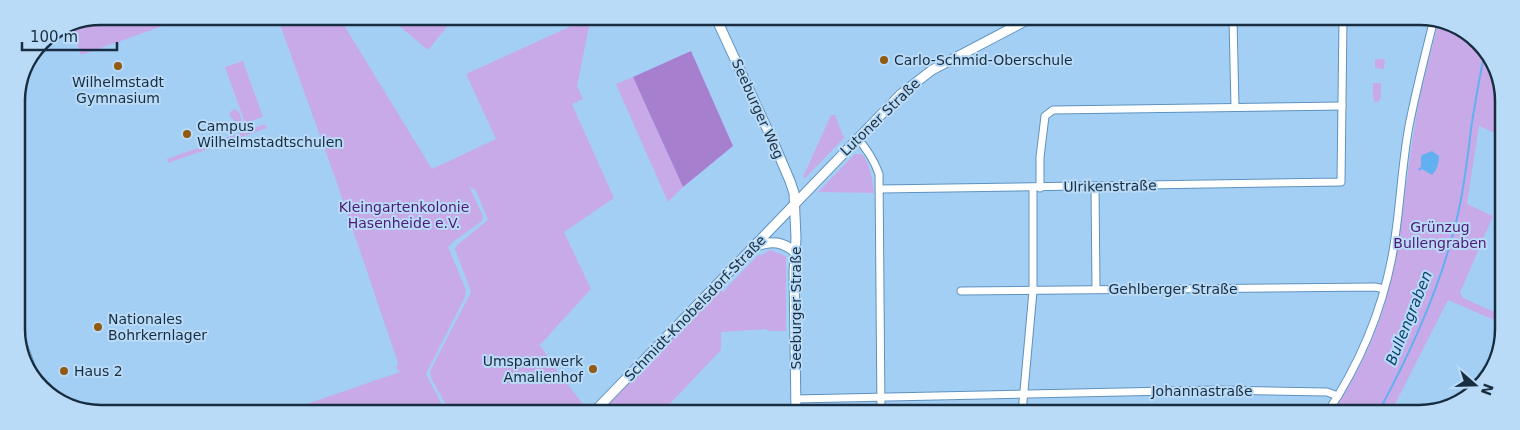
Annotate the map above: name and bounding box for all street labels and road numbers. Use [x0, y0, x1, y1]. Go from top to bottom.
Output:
street label: Seeburger Weg [729, 57, 787, 161]
street label: Lutoner Straße [837, 75, 923, 159]
street label: Ulrikenstraße [1063, 177, 1157, 195]
street label: Schmidt-Knobelsdorf-Straße [621, 232, 769, 384]
street label: Seeburger Straße [788, 246, 804, 370]
street label: Gehlberger Straße [1108, 281, 1238, 297]
street label: Johannastraße [1150, 383, 1253, 399]

